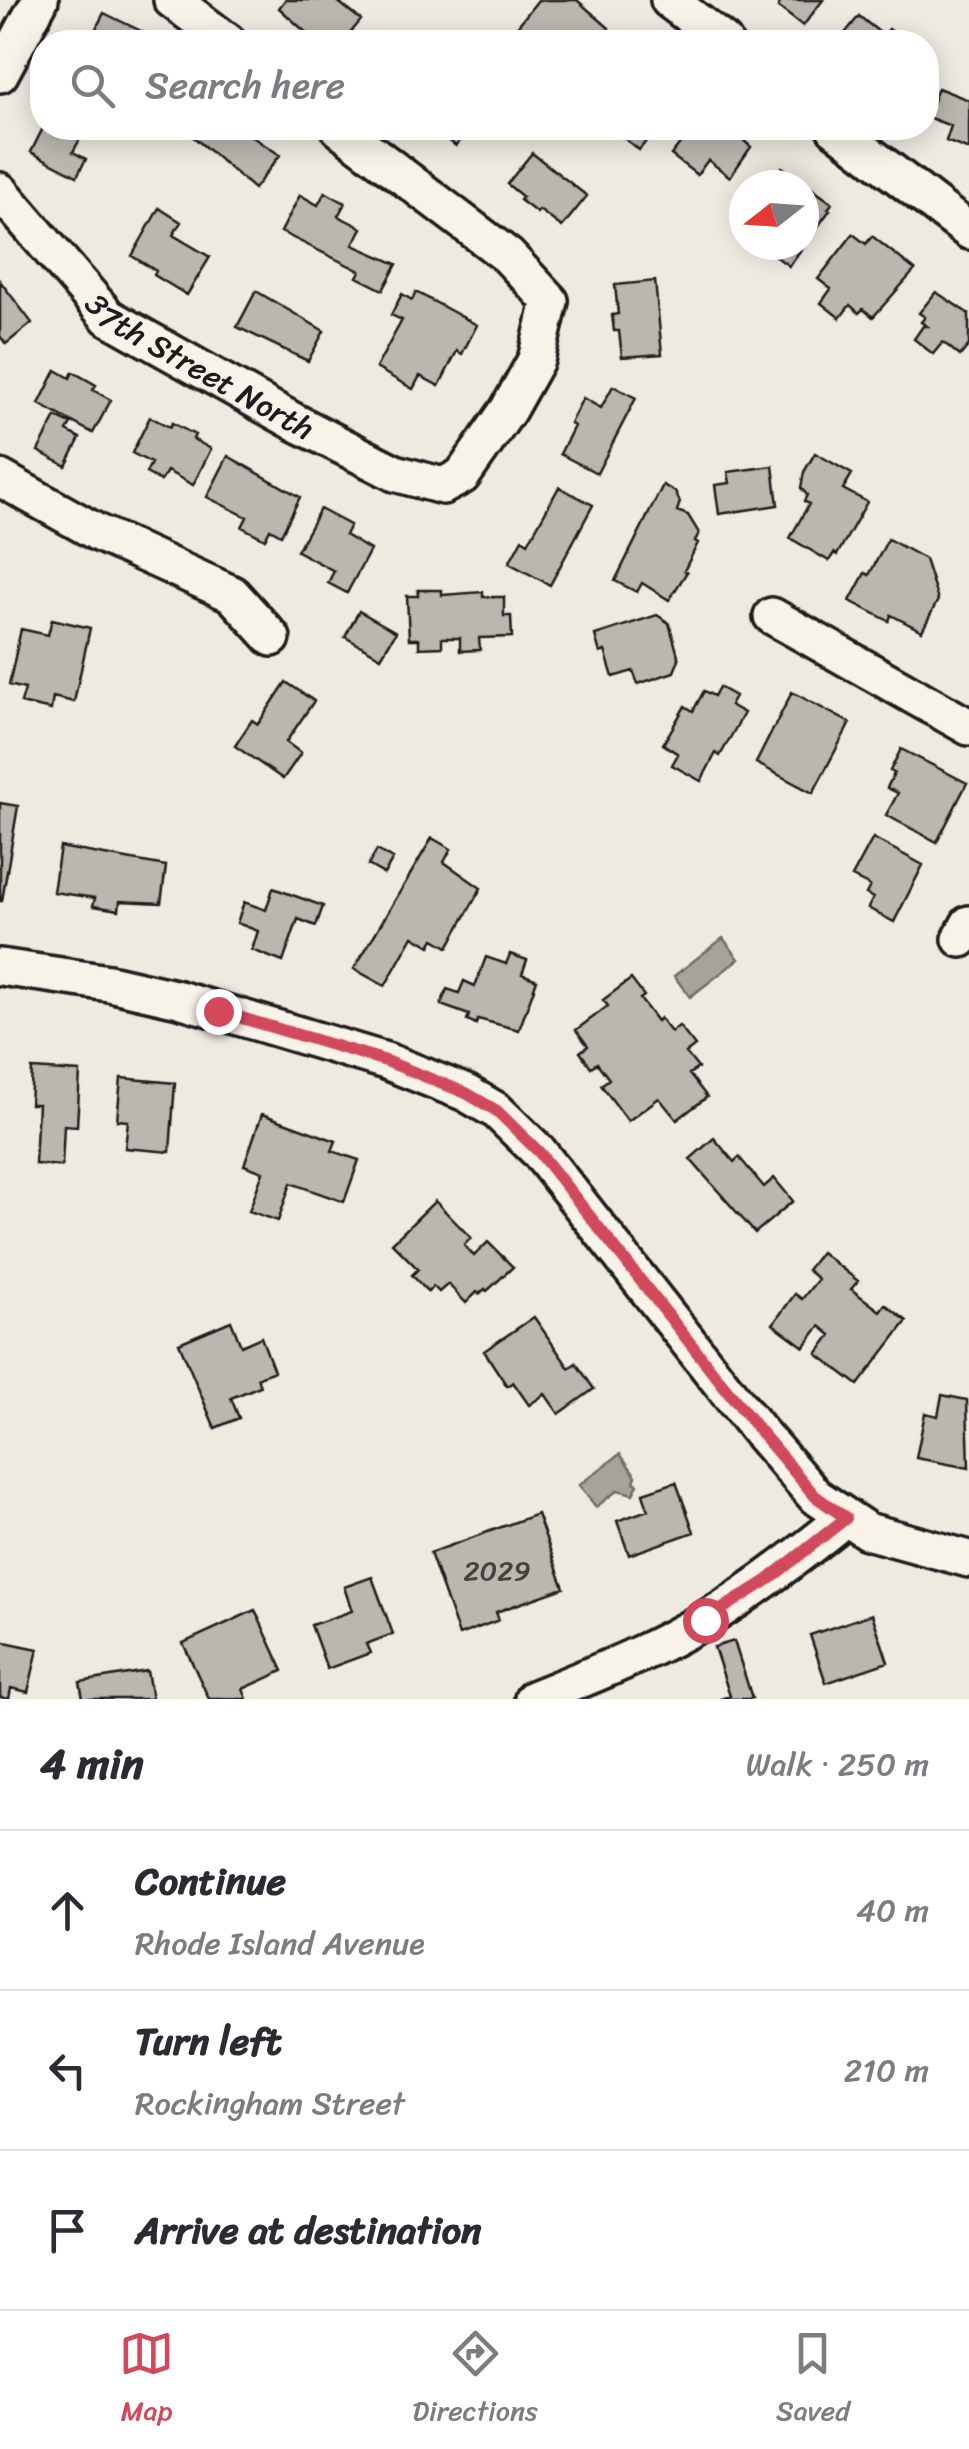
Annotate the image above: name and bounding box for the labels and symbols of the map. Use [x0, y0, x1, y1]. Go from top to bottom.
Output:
north arrow [729, 170, 819, 260]
street label: 37th Street North [70, 279, 325, 456]
route end [196, 989, 242, 1035]
house number: 2029 [463, 1546, 531, 1595]
route start [683, 1598, 729, 1644]

